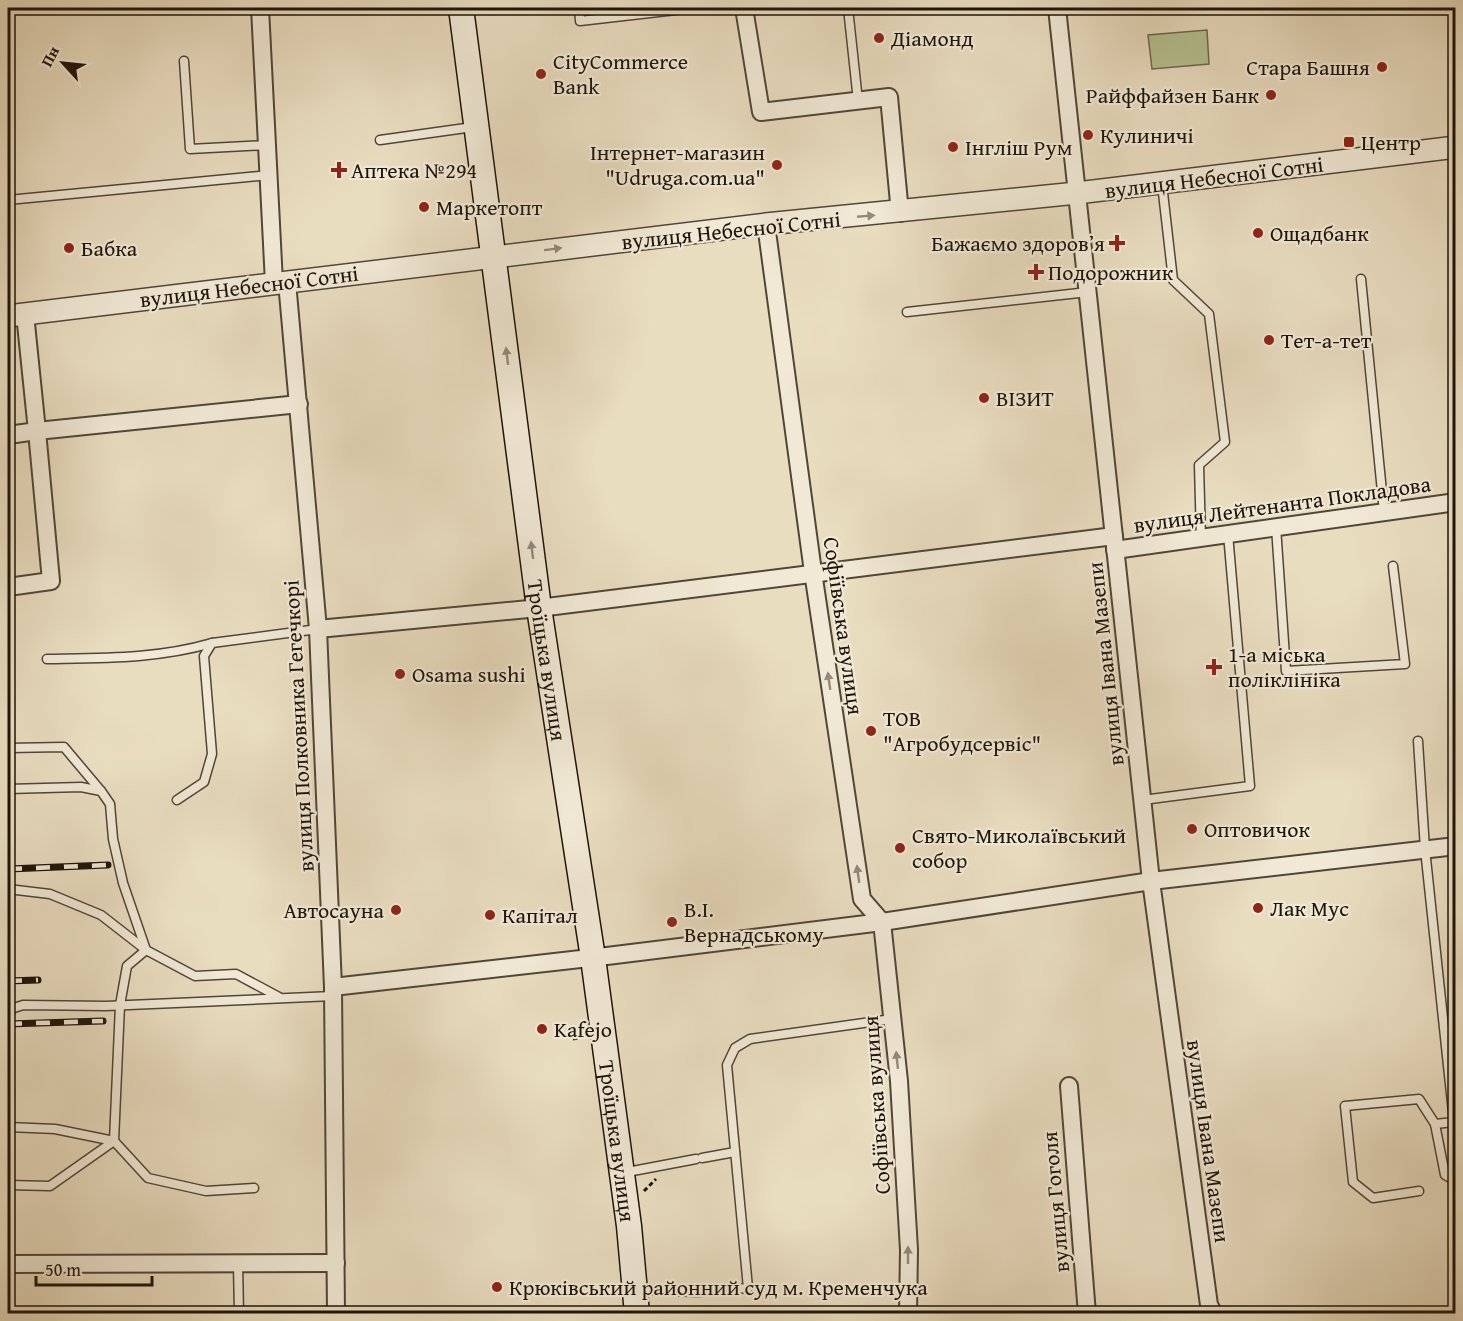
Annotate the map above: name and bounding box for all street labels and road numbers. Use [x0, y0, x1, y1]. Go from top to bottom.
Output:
street label: вулиця Небесної Сотні [1103, 148, 1325, 206]
street label: вулиця Небесної Сотні [620, 203, 842, 257]
street label: вулиця Небесної Сотні [138, 257, 360, 315]
street label: вулиця Лейтенанта Покладова [1131, 467, 1433, 541]
street label: Софіївська вулиця [816, 535, 872, 717]
street label: вулиця Івана Мазепи [1078, 560, 1132, 768]
street label: Троїцька вулиця [519, 578, 575, 743]
street label: вулиця Полковника Гегечкорі [274, 579, 322, 873]
street label: Софіївська вулиця [854, 1014, 898, 1196]
street label: вулиця Івана Мазепи [1179, 1037, 1239, 1245]
street label: Троїцька вулиця [591, 1058, 644, 1224]
street label: вулиця Гоголя [1033, 1130, 1077, 1274]

